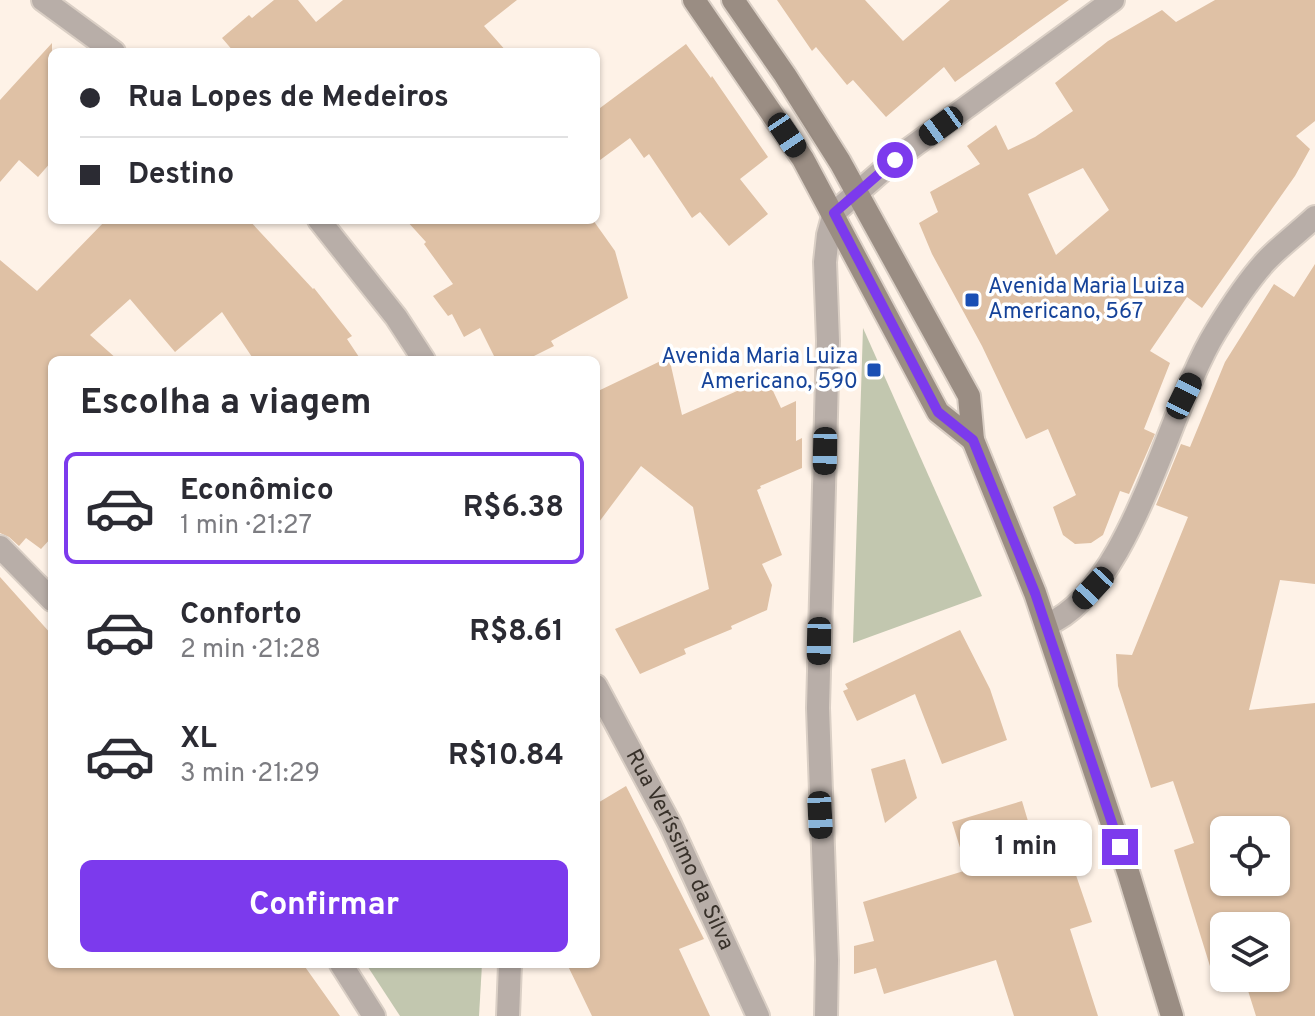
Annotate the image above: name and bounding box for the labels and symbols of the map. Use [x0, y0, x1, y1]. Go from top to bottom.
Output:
car [915, 102, 967, 150]
car [764, 108, 810, 162]
route start [877, 142, 913, 178]
place label: Avenida Maria Luiza Americano, 567 [988, 274, 1185, 326]
marker: Avenida Maria Luiza Americano, 567 [963, 291, 981, 309]
place label: Avenida Maria Luiza Americano, 590 [661, 344, 858, 396]
marker: Avenida Maria Luiza Americano, 590 [865, 361, 883, 379]
car [1163, 369, 1205, 423]
car [813, 427, 837, 475]
car [1068, 562, 1118, 614]
car [807, 617, 831, 665]
street label: Rua Veríssimo da Silva [619, 745, 740, 955]
car [807, 790, 833, 840]
callout: 1 min [960, 819, 1092, 875]
route end [1102, 829, 1138, 865]

